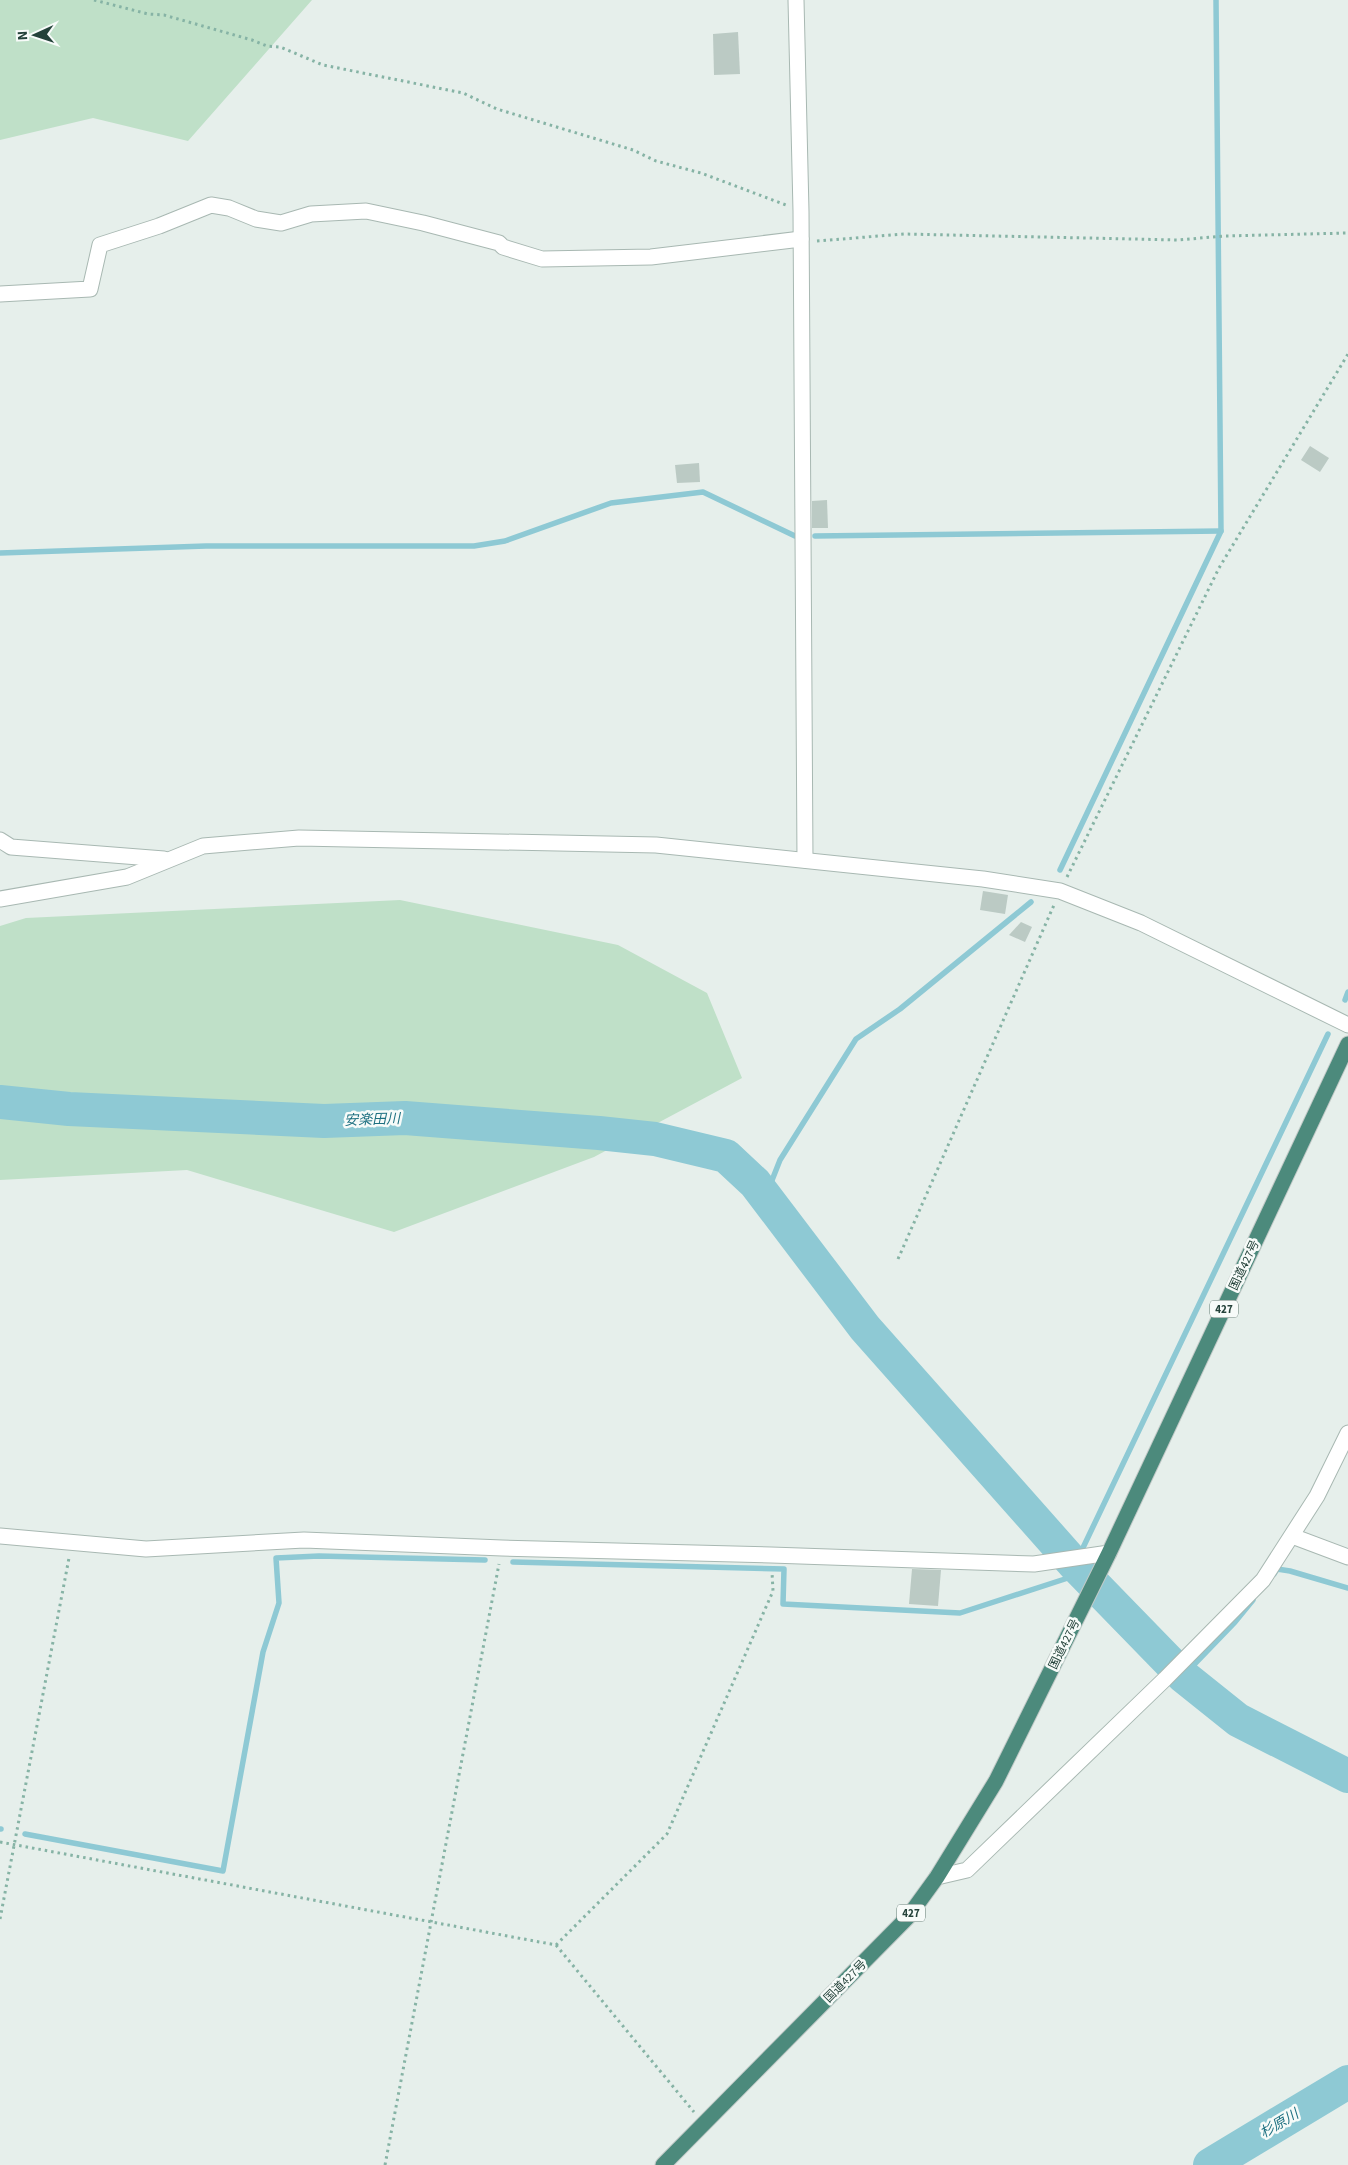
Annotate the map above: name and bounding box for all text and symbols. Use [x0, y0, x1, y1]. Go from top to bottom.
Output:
north arrow [10, 10, 60, 60]
text: N [13, 30, 33, 41]
water label: 安楽田川 [344, 1109, 402, 1131]
street label: 国道427号 [1225, 1237, 1264, 1293]
road number: 427 [1210, 1300, 1238, 1318]
street label: 国道427号 [1045, 1616, 1084, 1672]
road number: 427 [897, 1905, 925, 1922]
street label: 国道427号 [820, 1956, 870, 2006]
water label: 杉原川 [1256, 2103, 1304, 2143]

